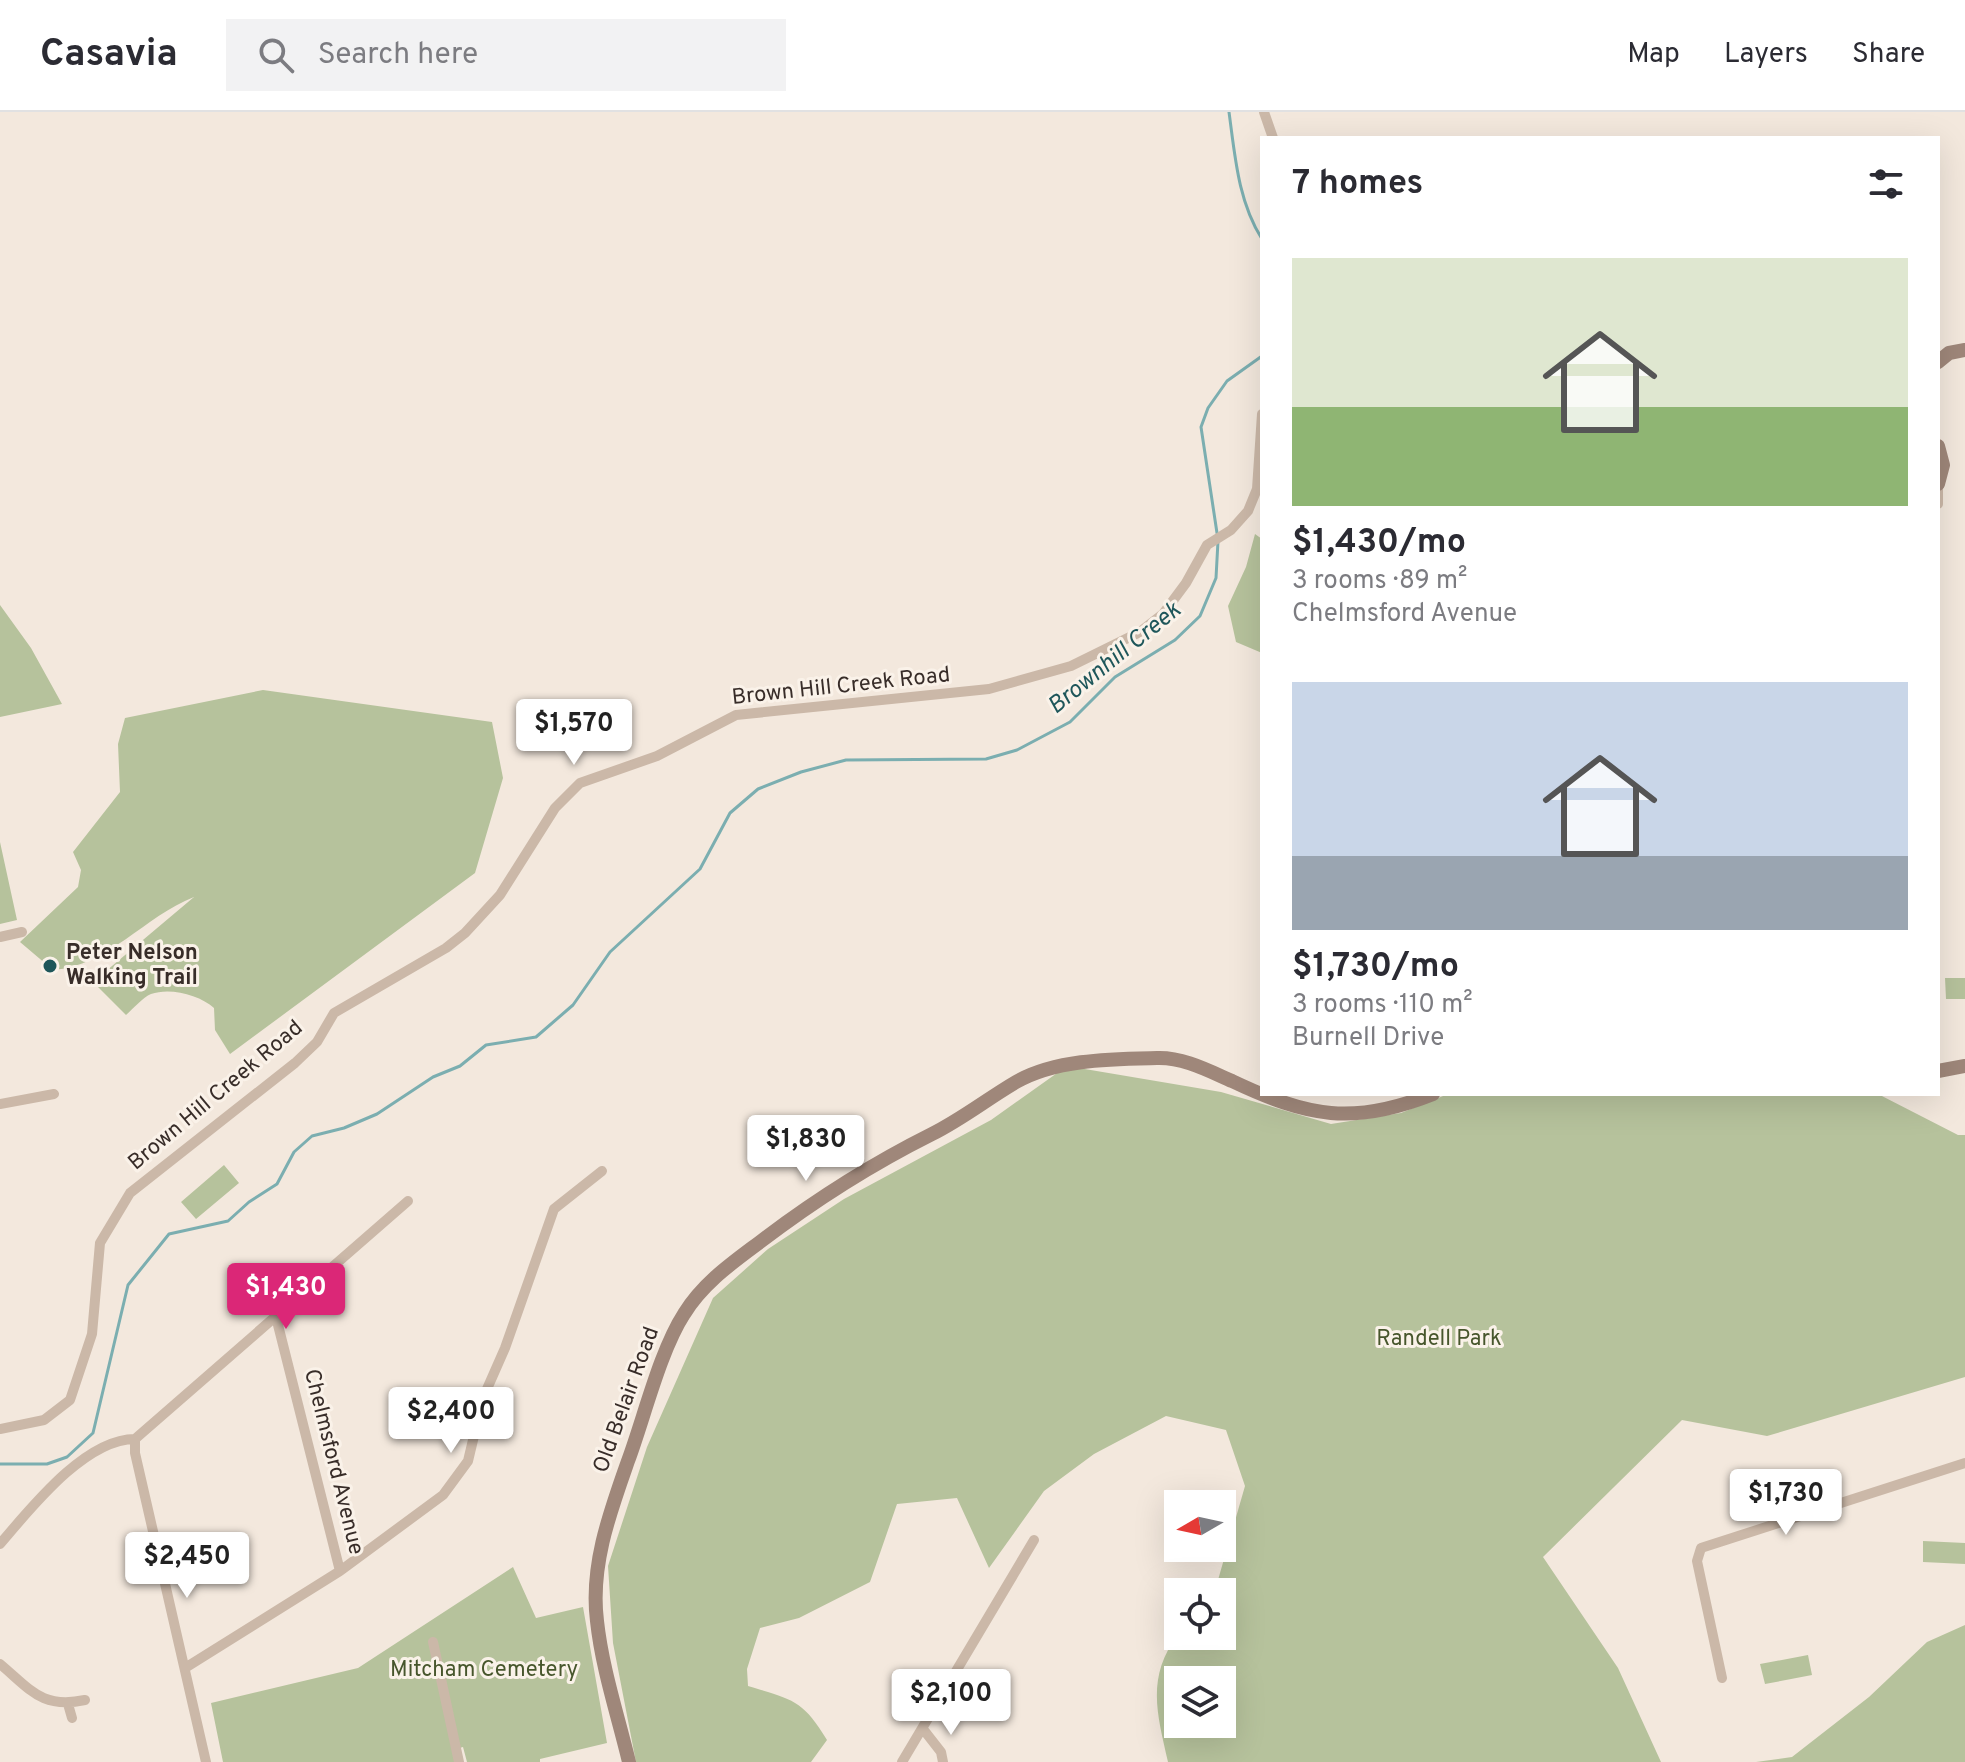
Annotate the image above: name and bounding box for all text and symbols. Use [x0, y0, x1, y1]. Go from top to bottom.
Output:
search box [226, 19, 786, 91]
text: Casavia [40, 31, 178, 80]
icon: search [254, 33, 298, 77]
text: Search here [318, 37, 478, 74]
text: Map [1627, 37, 1680, 73]
text: Layers [1724, 37, 1808, 73]
text: Share [1852, 37, 1925, 73]
icon: filters [1864, 162, 1908, 206]
text: 7 homes [1292, 163, 1423, 206]
icon: home [1528, 310, 1672, 454]
text: $1,430/mo [1292, 522, 1466, 565]
text: 3 rooms · 89 m² [1292, 565, 1467, 598]
water label: Brownhill Creek [1042, 596, 1188, 722]
text: Chelmsford Avenue [1292, 598, 1517, 631]
street label: Brown Hill Creek Road [730, 662, 952, 712]
pin: $1,570 [509, 699, 639, 767]
text: $1,570 [534, 708, 614, 741]
icon: home [1528, 734, 1672, 878]
place label: Peter Nelson Walking Trail [66, 940, 198, 992]
text: $1,730/mo [1292, 946, 1459, 989]
marker: Peter Nelson Walking Trail [41, 957, 59, 975]
text: 3 rooms · 110 m² [1292, 989, 1473, 1022]
street label: Brown Hill Creek Road [123, 1015, 309, 1177]
text: Burnell Drive [1292, 1022, 1444, 1055]
pin: $1,830 [741, 1115, 871, 1183]
text: $1,830 [765, 1124, 847, 1157]
pin: $1,430 [221, 1263, 351, 1331]
text: $1,430 [245, 1272, 327, 1305]
street label: Old Belair Road [588, 1323, 666, 1477]
park label: Randell Park [1376, 1326, 1502, 1353]
street label: Chelmsford Avenue [297, 1366, 369, 1558]
pin: $2,400 [386, 1387, 516, 1455]
text: $2,400 [406, 1396, 496, 1429]
pin: $1,730 [1721, 1469, 1851, 1537]
text: $1,730 [1748, 1478, 1824, 1511]
north arrow [1164, 1490, 1236, 1562]
map controls [1164, 1490, 1236, 1738]
pin: $2,450 [122, 1532, 252, 1600]
text: $2,450 [143, 1541, 231, 1574]
button: locate [1164, 1578, 1236, 1650]
park label: Mitcham Cemetery [390, 1657, 578, 1684]
button: layers [1164, 1666, 1236, 1738]
pin: $2,100 [886, 1669, 1016, 1737]
text: $2,100 [910, 1678, 992, 1711]

